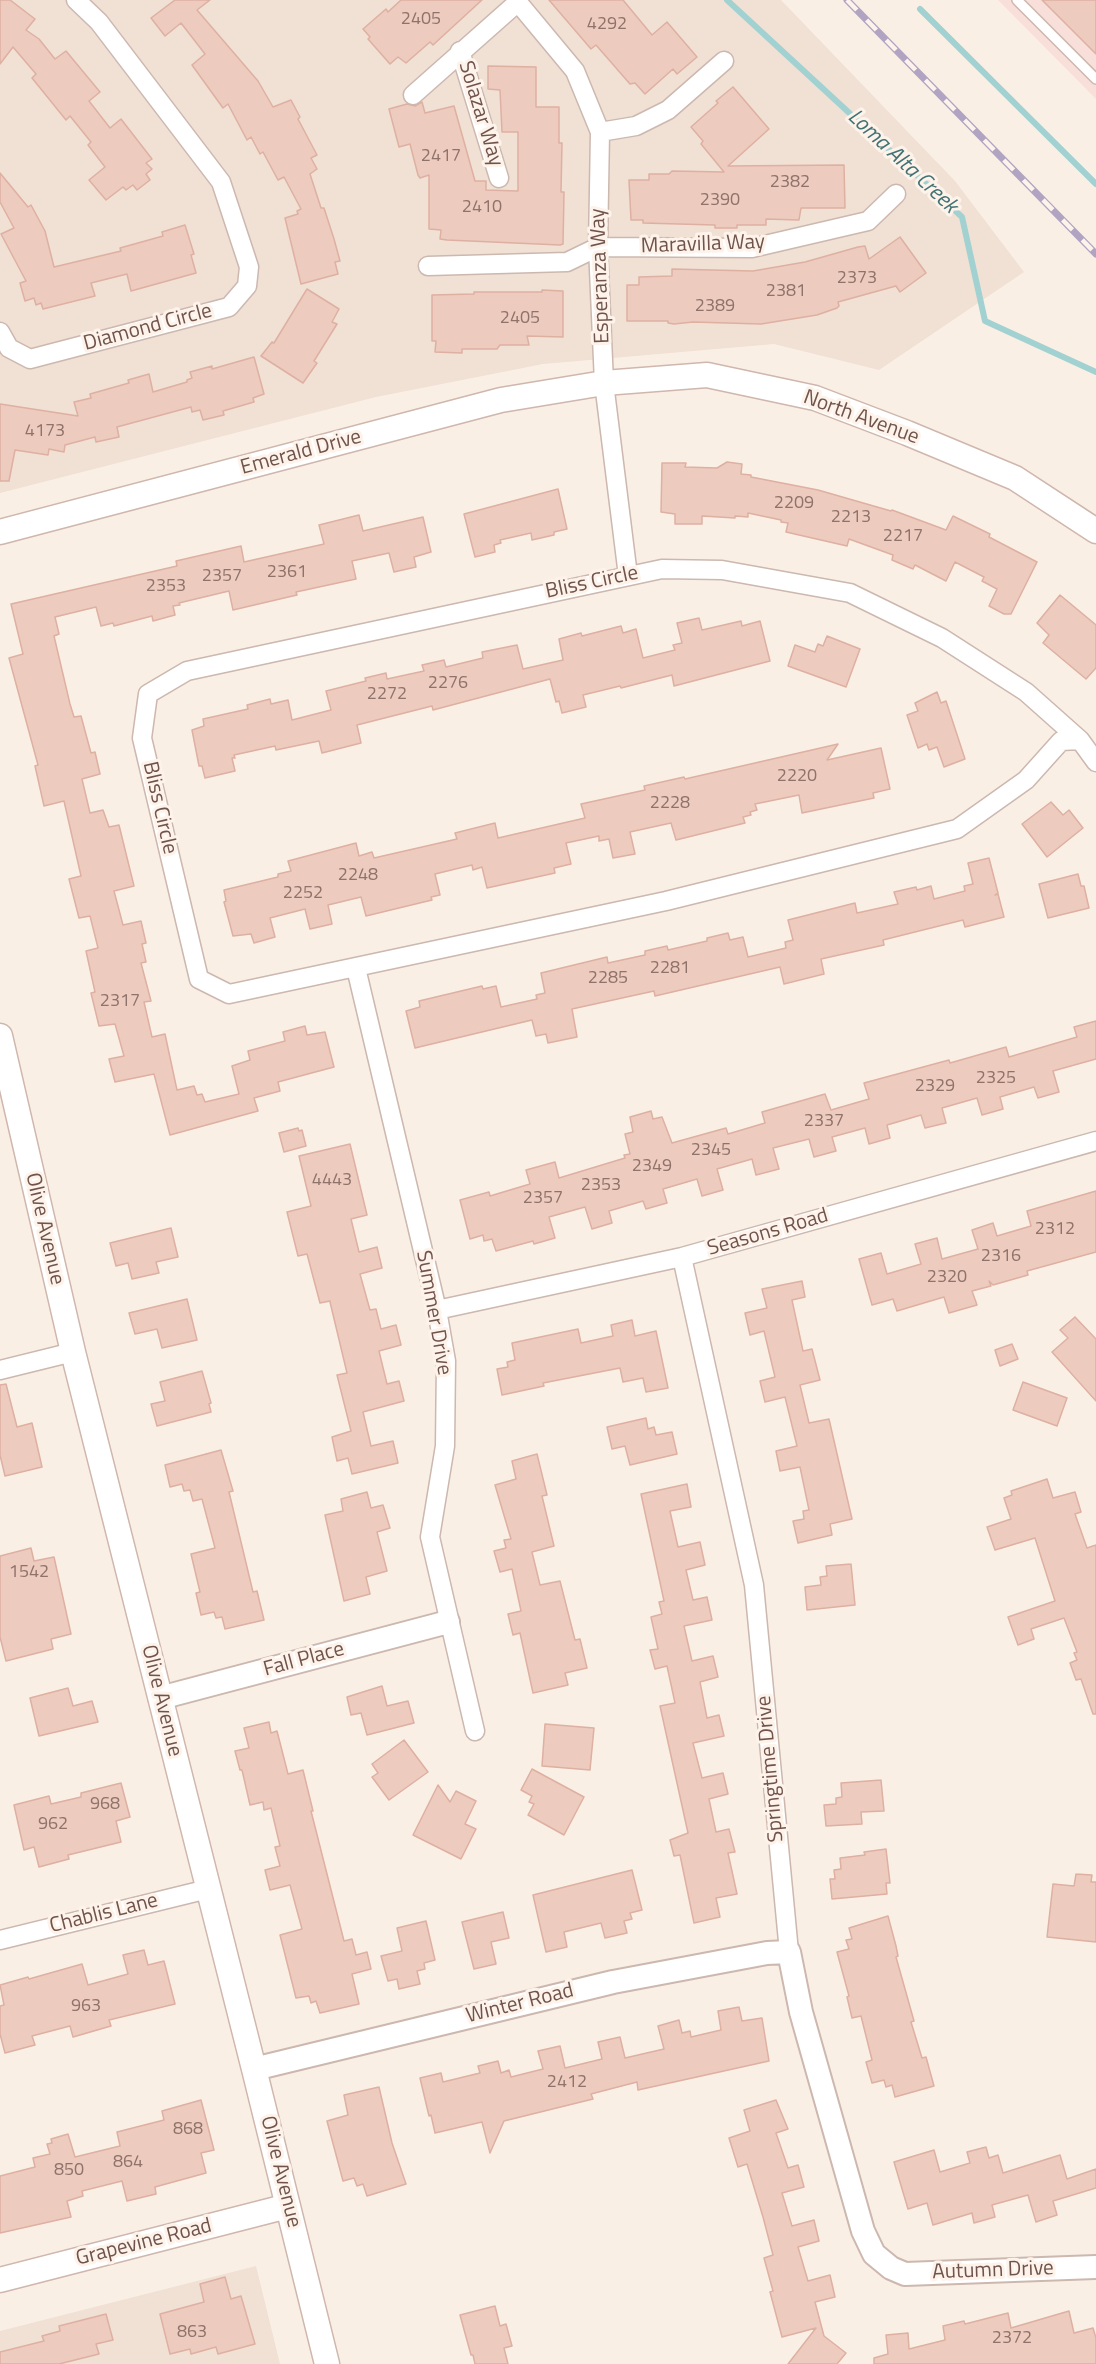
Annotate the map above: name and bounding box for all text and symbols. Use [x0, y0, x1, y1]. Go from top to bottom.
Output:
house number: 2405 [401, 9, 441, 31]
house number: 4292 [587, 14, 627, 36]
street label: Solazar Way [452, 58, 508, 170]
water label: Loma Alta Creek [842, 104, 962, 220]
house number: 2417 [421, 146, 461, 168]
house number: 2382 [770, 172, 810, 194]
house number: 2390 [700, 190, 740, 212]
house number: 2410 [462, 197, 502, 219]
street label: Esperanza Way [586, 208, 616, 344]
street label: Maravilla Way [640, 230, 766, 260]
house number: 2373 [837, 268, 877, 290]
house number: 2381 [766, 281, 806, 303]
house number: 2389 [695, 296, 735, 318]
street label: Diamond Circle [81, 299, 215, 357]
house number: 2405 [500, 308, 540, 330]
street label: North Avenue [800, 385, 922, 451]
house number: 4173 [25, 421, 65, 443]
street label: Emerald Drive [238, 425, 364, 481]
house number: 2209 [774, 493, 814, 515]
house number: 2213 [831, 507, 871, 529]
house number: 2217 [883, 526, 923, 548]
street label: Bliss Circle [543, 561, 641, 605]
house number: 2361 [267, 562, 307, 584]
house number: 2357 [202, 566, 242, 588]
house number: 2353 [146, 576, 186, 598]
house number: 2276 [428, 673, 468, 695]
house number: 2272 [367, 684, 407, 706]
street label: Bliss Circle [136, 759, 182, 857]
house number: 2220 [777, 766, 817, 788]
house number: 2228 [650, 793, 690, 815]
house number: 2248 [338, 865, 378, 887]
house number: 2252 [283, 883, 323, 905]
house number: 2281 [650, 958, 690, 980]
house number: 2285 [588, 968, 628, 990]
house number: 2317 [100, 991, 140, 1013]
house number: 2325 [976, 1068, 1016, 1090]
house number: 2329 [915, 1076, 955, 1098]
house number: 2337 [804, 1111, 844, 1133]
house number: 2345 [691, 1140, 731, 1162]
house number: 2349 [632, 1156, 672, 1178]
house number: 4443 [312, 1170, 352, 1192]
street label: Olive Avenue [19, 1171, 69, 1287]
house number: 2353 [581, 1175, 621, 1197]
house number: 2357 [523, 1188, 563, 1210]
street label: Seasons Road [705, 1204, 831, 1262]
house number: 2312 [1035, 1219, 1075, 1241]
house number: 2316 [981, 1246, 1021, 1268]
street label: Summer Drive [410, 1249, 456, 1377]
house number: 2320 [927, 1267, 967, 1289]
house number: 1542 [9, 1562, 49, 1584]
street label: Fall Place [261, 1637, 347, 1683]
street label: Olive Avenue [135, 1643, 187, 1759]
street label: Springtime Drive [752, 1695, 790, 1843]
house number: 968 [90, 1794, 120, 1816]
house number: 962 [38, 1814, 68, 1836]
street label: Chablis Lane [47, 1888, 161, 1940]
street label: Winter Road [464, 1978, 576, 2030]
house number: 963 [71, 1996, 101, 2018]
house number: 2412 [547, 2072, 587, 2094]
street label: Olive Avenue [254, 2114, 306, 2230]
house number: 868 [173, 2119, 203, 2141]
house number: 864 [113, 2152, 143, 2174]
house number: 850 [54, 2160, 84, 2182]
street label: Grapevine Road [74, 2214, 214, 2272]
street label: Autumn Drive [932, 2256, 1054, 2286]
house number: 863 [177, 2322, 207, 2344]
house number: 2372 [992, 2328, 1032, 2350]

